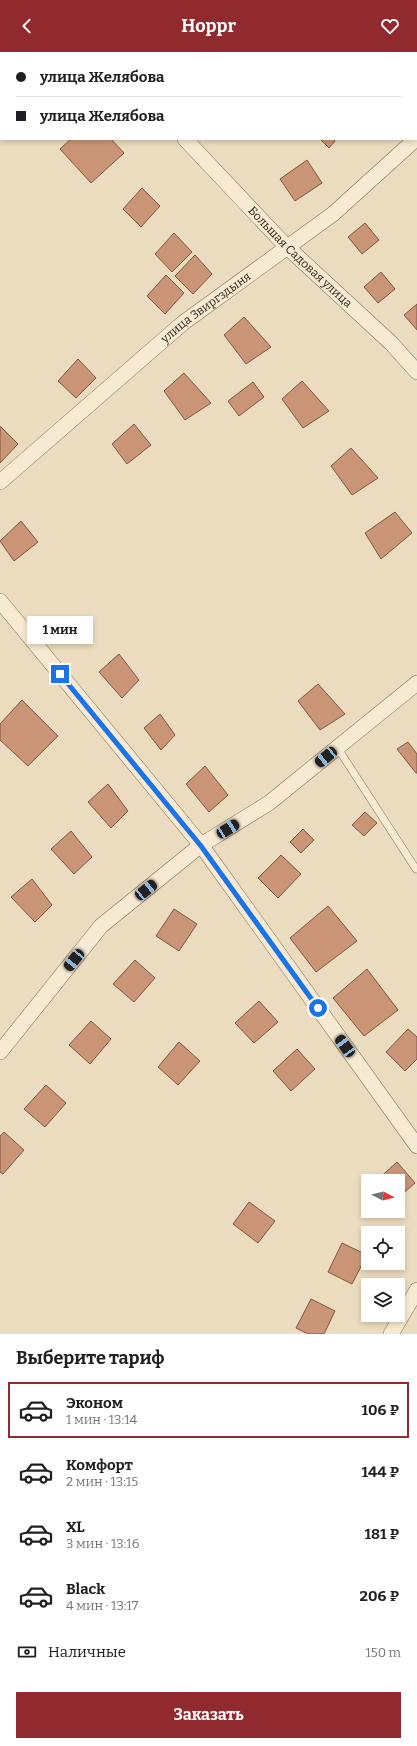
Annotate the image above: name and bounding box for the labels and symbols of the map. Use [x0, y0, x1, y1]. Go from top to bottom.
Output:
street label: Большая Садовая улица [245, 204, 355, 311]
street label: улица Звиргздыня [157, 269, 254, 347]
callout: 1 мин [27, 616, 93, 644]
route end [51, 665, 69, 683]
car [313, 745, 339, 769]
car [215, 818, 241, 840]
car [133, 878, 159, 902]
car [62, 947, 86, 973]
route start [309, 999, 327, 1017]
car [333, 1033, 357, 1059]
north arrow [361, 1174, 405, 1218]

